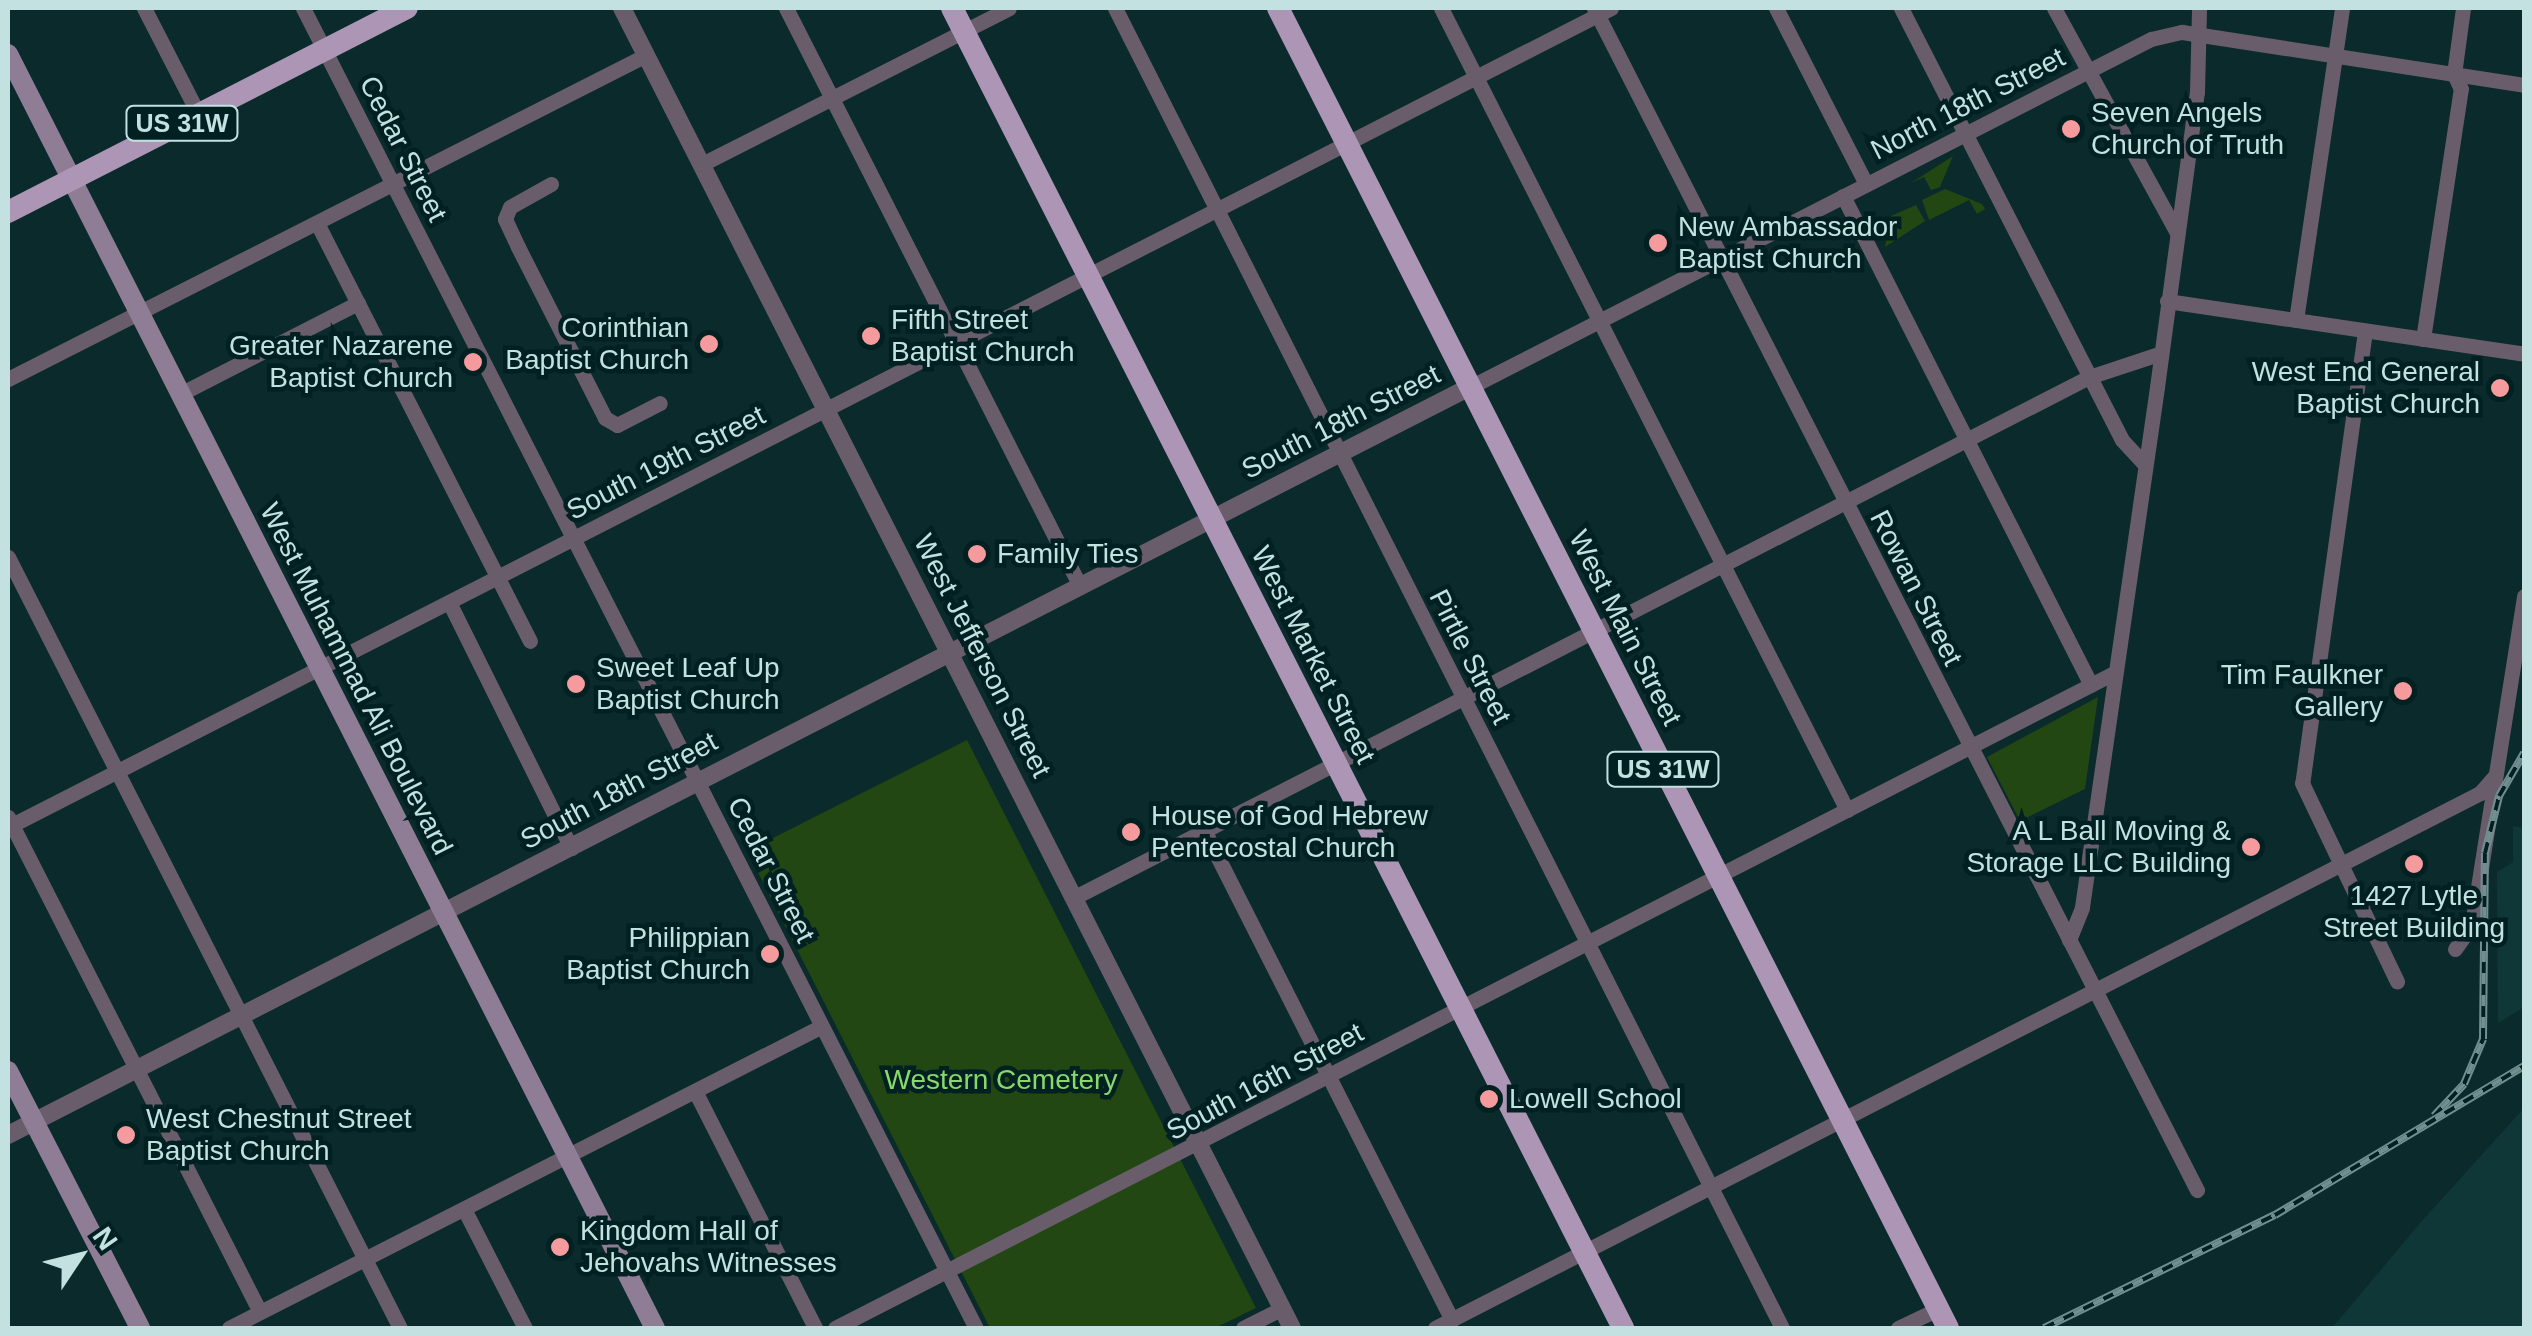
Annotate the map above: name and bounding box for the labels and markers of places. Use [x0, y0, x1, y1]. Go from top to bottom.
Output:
place label: Seven Angels Church of Truth [2091, 96, 2284, 162]
marker: Seven Angels Church of Truth [2060, 118, 2082, 140]
place label: New Ambassador Baptist Church [1678, 210, 1899, 276]
marker: New Ambassador Baptist Church [1647, 232, 1669, 254]
place label: Fifth Street Baptist Church [891, 303, 1075, 369]
place label: Corinthian Baptist Church [505, 311, 689, 377]
marker: Fifth Street Baptist Church [860, 325, 882, 347]
place label: Greater Nazarene Baptist Church [229, 329, 453, 395]
marker: Corinthian Baptist Church [698, 333, 720, 355]
marker: Greater Nazarene Baptist Church [462, 351, 484, 373]
place label: West End General Baptist Church [2252, 355, 2480, 421]
marker: West End General Baptist Church [2489, 377, 2511, 399]
place label: Family Ties [997, 537, 1139, 571]
marker: Family Ties [966, 543, 988, 565]
place label: Sweet Leaf Up Baptist Church [596, 651, 780, 717]
place label: Tim Faulkner Gallery [2221, 658, 2383, 724]
marker: Sweet Leaf Up Baptist Church [565, 673, 587, 695]
marker: Tim Faulkner Gallery [2392, 680, 2414, 702]
place label: House of God Hebrew Pentecostal Church [1151, 799, 1428, 865]
place label: A L Ball Moving & Storage LLC Building [1966, 814, 2231, 880]
marker: House of God Hebrew Pentecostal Church [1120, 821, 1142, 843]
marker: A L Ball Moving & Storage LLC Building [2240, 836, 2262, 858]
marker: 1427 Lytle Street Building [2403, 853, 2425, 875]
place label: 1427 Lytle Street Building [2323, 879, 2505, 945]
place label: Philippian Baptist Church [566, 921, 750, 987]
marker: Philippian Baptist Church [759, 943, 781, 965]
place label: Lowell School [1509, 1082, 1682, 1116]
marker: Lowell School [1478, 1088, 1500, 1110]
place label: West Chestnut Street Baptist Church [146, 1102, 412, 1168]
marker: West Chestnut Street Baptist Church [115, 1124, 137, 1146]
place label: Kingdom Hall of Jehovahs Witnesses [580, 1214, 837, 1280]
marker: Kingdom Hall of Jehovahs Witnesses [549, 1236, 571, 1258]

